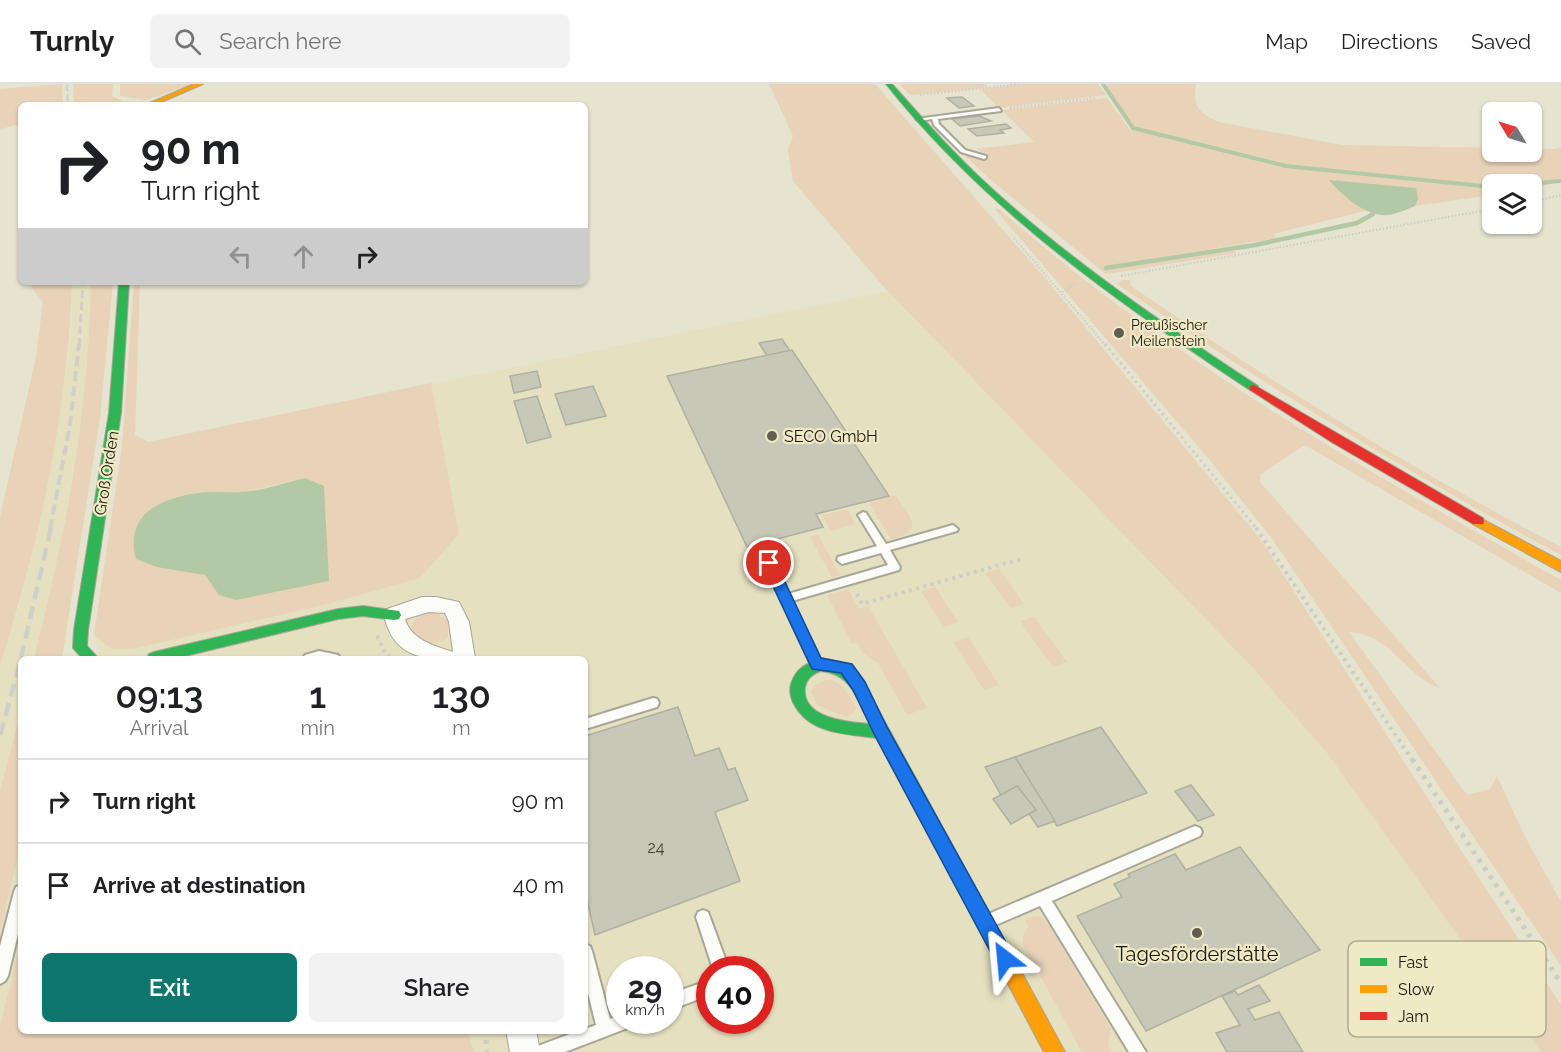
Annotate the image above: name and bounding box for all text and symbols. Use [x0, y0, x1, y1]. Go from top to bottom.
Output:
search box [150, 14, 570, 68]
text: Turnly [30, 25, 114, 58]
icon: search [171, 25, 204, 58]
text: Search here [219, 28, 341, 54]
text: Map [1265, 29, 1308, 54]
text: Directions [1341, 29, 1438, 54]
text: Saved [1471, 29, 1531, 54]
north arrow [1482, 102, 1542, 162]
map controls [1482, 102, 1542, 234]
text: 90 m [141, 125, 241, 174]
icon: right [42, 126, 120, 204]
button: layers [1482, 174, 1542, 234]
text: Turn right [141, 175, 260, 206]
icon: left [224, 240, 257, 273]
icon: ahead [287, 240, 320, 273]
icon: right [350, 240, 383, 273]
place label: Preußischer Meilenstein [1131, 317, 1208, 349]
marker: Preußischer Meilenstein [1112, 326, 1126, 340]
place label: SECO GmbH [784, 427, 878, 446]
street label: Groß Orden [90, 429, 123, 517]
marker: SECO GmbH [765, 429, 779, 443]
pin [743, 537, 794, 588]
icon: arrive [752, 546, 785, 579]
text: 09:13 [115, 674, 203, 716]
text: 1 [309, 674, 326, 716]
text: 130 [432, 674, 491, 716]
text: Arrival [130, 716, 189, 740]
text: min [300, 716, 335, 740]
text: m [452, 716, 471, 740]
icon: right [42, 785, 75, 818]
text: Turn right [93, 788, 196, 814]
text: 90 m [512, 788, 564, 814]
house number: 24 [647, 838, 665, 857]
icon: arrive [42, 869, 75, 902]
text: Arrive at destination [93, 872, 306, 898]
text: 40 m [513, 872, 564, 898]
marker: Tagesförderstätte [1190, 926, 1204, 940]
position arrow [973, 927, 1037, 991]
legend [1348, 941, 1546, 1037]
place label: Tagesförderstätte [1115, 942, 1279, 966]
button: Exit [42, 953, 297, 1022]
button: Share [309, 953, 564, 1022]
text: Fast [1398, 953, 1429, 972]
speed limit sign: 40 [696, 956, 774, 1034]
text: 29 [628, 970, 662, 1005]
text: Slow [1398, 980, 1434, 999]
text: km/h [625, 1001, 665, 1019]
text: Jam [1398, 1007, 1429, 1026]

